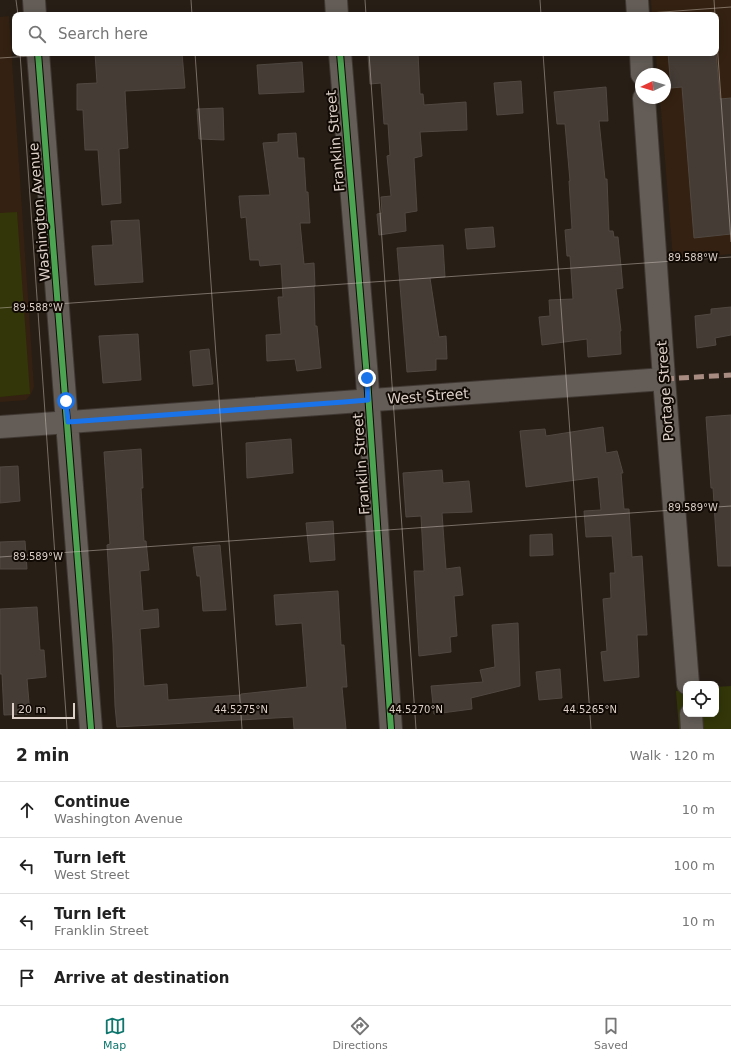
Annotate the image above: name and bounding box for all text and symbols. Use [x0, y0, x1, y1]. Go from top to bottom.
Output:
search box [12, 12, 719, 56]
icon: search [26, 23, 48, 45]
text: Search here [58, 25, 148, 43]
north arrow [635, 68, 671, 104]
street label: Franklin Street [323, 89, 347, 193]
street label: Washington Avenue [25, 142, 53, 282]
text: 89.588°W [668, 252, 718, 263]
text: 89.588°W [13, 302, 63, 313]
street label: Portage Street [653, 340, 676, 442]
route end [358, 369, 376, 387]
street label: West Street [387, 385, 470, 407]
route start [57, 392, 75, 410]
street label: Franklin Street [349, 412, 373, 515]
text: 89.589°W [668, 502, 718, 513]
text: 89.589°W [13, 551, 63, 562]
map controls [683, 681, 719, 717]
button: locate [683, 681, 719, 717]
scale bar [12, 701, 75, 720]
text: 20 m [18, 703, 46, 716]
text: 44.5275°N [214, 704, 268, 715]
text: 44.5270°N [389, 704, 443, 715]
text: 44.5265°N [563, 704, 617, 715]
text: 2 min [16, 745, 69, 765]
text: Walk · 120 m [630, 748, 715, 763]
text: Continue [54, 793, 130, 811]
icon: ahead [16, 799, 38, 821]
text: 10 m [682, 802, 715, 817]
text: Washington Avenue [54, 811, 183, 826]
text: Turn left [54, 849, 126, 867]
icon: left [16, 855, 38, 877]
text: 100 m [673, 858, 715, 873]
text: West Street [54, 867, 130, 882]
text: Turn left [54, 905, 126, 923]
icon: left [16, 911, 38, 933]
text: 10 m [682, 914, 715, 929]
text: Franklin Street [54, 923, 149, 938]
icon: arrive [16, 967, 38, 989]
text: Arrive at destination [54, 969, 229, 987]
tab: Map [103, 1015, 126, 1052]
tab: Directions [332, 1015, 388, 1052]
tab: Saved [594, 1015, 628, 1052]

